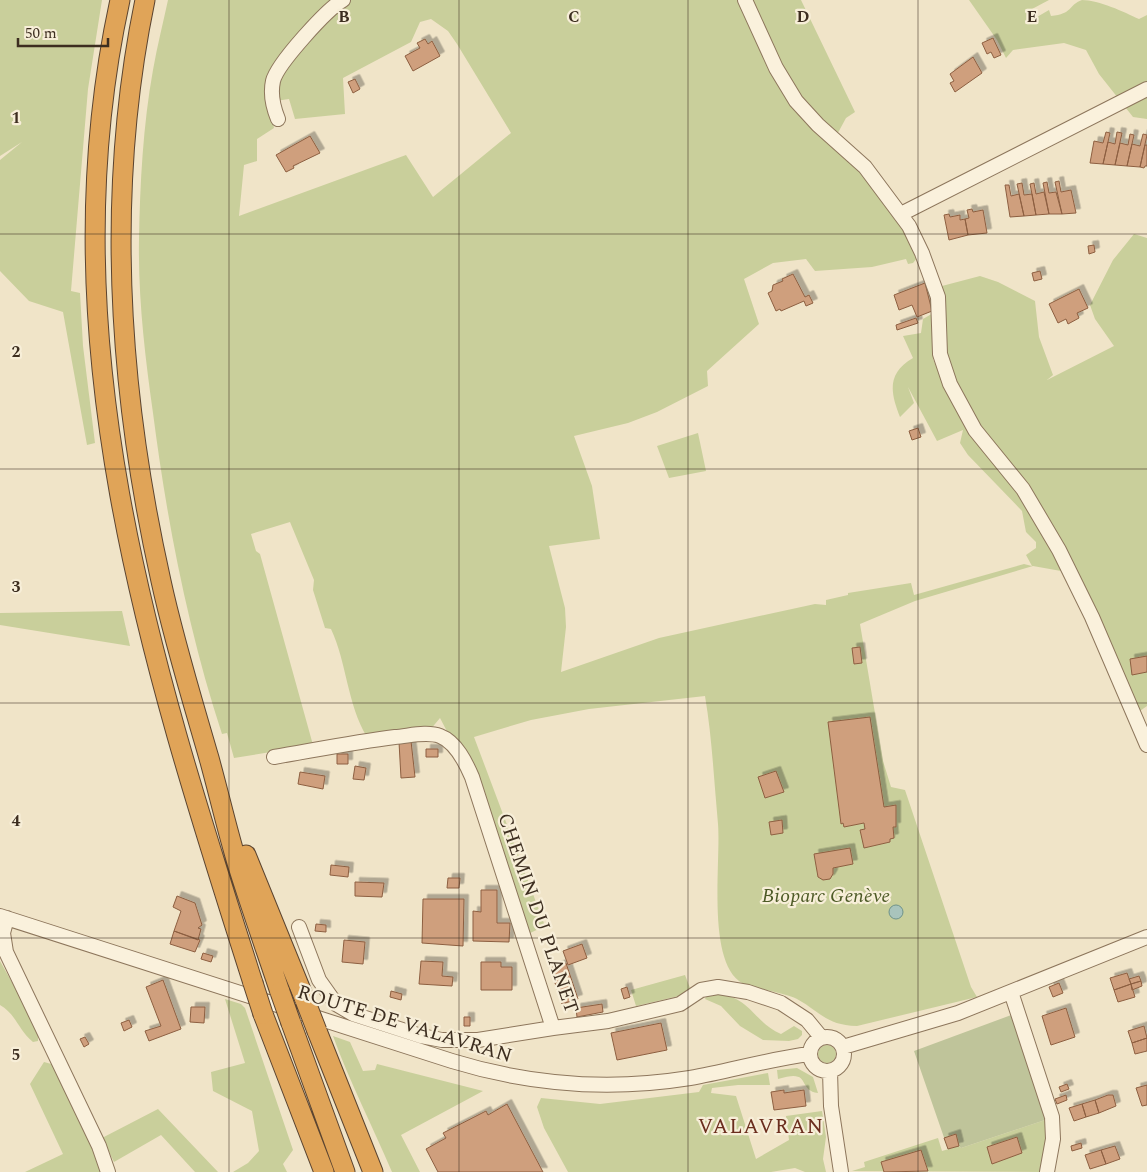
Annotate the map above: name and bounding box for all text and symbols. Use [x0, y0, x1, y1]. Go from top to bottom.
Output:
text: B [338, 5, 350, 29]
text: C [568, 5, 580, 29]
text: D [797, 5, 810, 29]
text: E [1027, 5, 1037, 29]
scale bar [18, 15, 108, 47]
text: 50 m [25, 22, 57, 45]
text: 1 [12, 106, 20, 130]
text: 2 [12, 340, 21, 364]
text: 3 [12, 575, 21, 599]
text: 4 [12, 809, 21, 833]
street label: CHEMIN DU PLANET [490, 809, 587, 1018]
park label: Bioparc Genève [762, 881, 890, 911]
street label: ROUTE DE VALAVRAN [294, 977, 516, 1071]
text: 5 [12, 1043, 20, 1067]
district label: VALAVRAN [698, 1111, 824, 1143]

